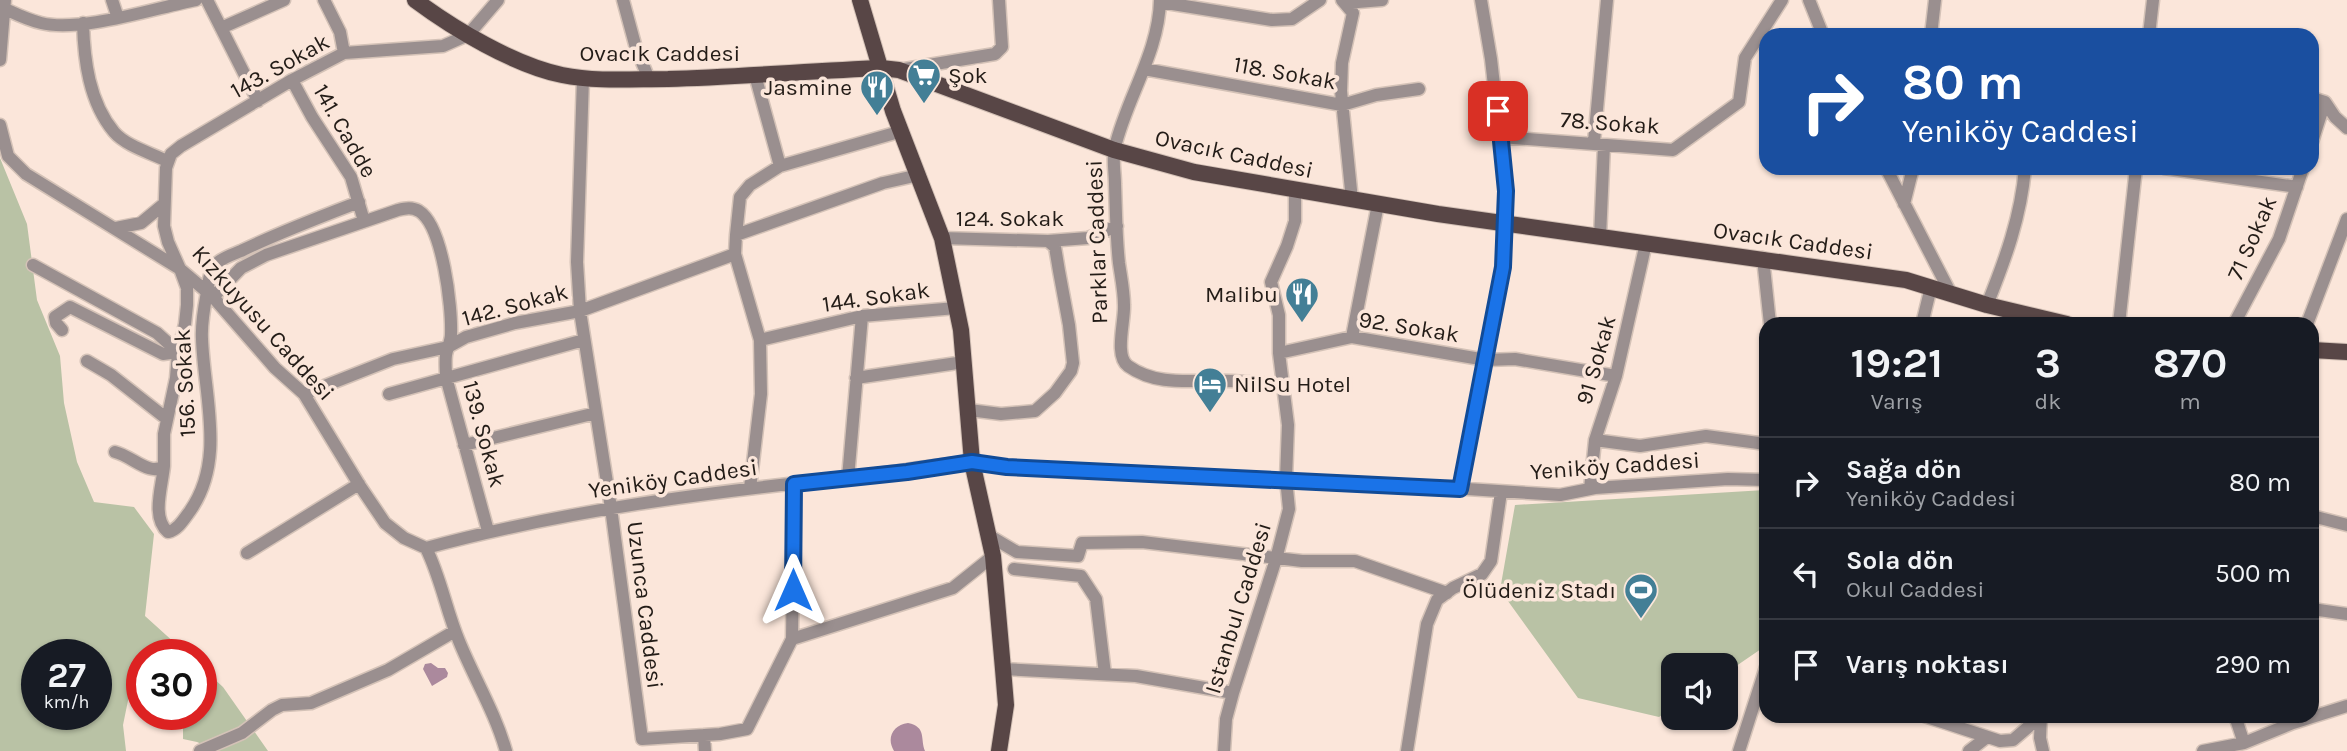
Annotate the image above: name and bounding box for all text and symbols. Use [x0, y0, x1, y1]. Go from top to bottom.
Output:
street label: 143. Sokak [226, 28, 334, 104]
street label: Ovacık Caddesi [580, 40, 740, 67]
street label: 118. Sokak [1231, 51, 1339, 95]
text: 80 m [1902, 54, 2024, 111]
supermarket icon: Şok [905, 56, 943, 105]
icon: right [1787, 56, 1878, 147]
place label: Şok [948, 62, 987, 89]
restaurant icon: Jasmine [858, 68, 896, 117]
place label: Jasmine [764, 74, 852, 101]
street label: 141. Cadde [307, 79, 383, 183]
pin [1468, 81, 1528, 141]
icon: arrive [1479, 92, 1517, 130]
street label: 78. Sokak [1559, 106, 1661, 140]
text: Yeniköy Caddesi [1902, 113, 2139, 150]
street label: Ovacık Caddesi [1152, 124, 1316, 184]
street label: Parklar Caddesi [1081, 159, 1113, 325]
street label: 71 Sokak [2222, 192, 2282, 284]
street label: 124. Sokak [956, 205, 1064, 232]
street label: Ovacık Caddesi [1711, 216, 1875, 266]
street label: Kızkuyusu Caddesi [186, 240, 340, 406]
restaurant icon: Malibu [1283, 275, 1321, 324]
street label: 144. Sokak [821, 276, 931, 318]
street label: 142. Sokak [459, 278, 571, 332]
place label: Malibu [1205, 281, 1278, 308]
street label: 92. Sokak [1357, 306, 1461, 348]
street label: 91 Sokak [1570, 312, 1622, 408]
street label: 156. Sokak [169, 328, 201, 438]
text: 19:21 [1851, 338, 1943, 388]
text: 3 [2035, 338, 2061, 388]
text: 870 [2153, 338, 2227, 388]
hotel icon: NilSu Hotel [1191, 365, 1229, 414]
place label: NilSu Hotel [1234, 371, 1351, 398]
street label: 139. Sokak [457, 378, 511, 490]
text: Varış [1871, 388, 1923, 415]
text: dk [2035, 388, 2061, 415]
text: m [2179, 388, 2201, 415]
street label: Yeniköy Caddesi [1529, 447, 1701, 485]
street label: Yeniköy Caddesi [587, 454, 759, 504]
text: Sağa dön [1846, 454, 1962, 485]
icon: right [1787, 464, 1825, 502]
text: 80 m [2229, 467, 2291, 498]
text: Yeniköy Caddesi [1846, 485, 2016, 512]
street label: Istanbul Caddesi [1199, 519, 1277, 697]
street label: Uzunca Caddesi [621, 520, 669, 690]
text: Sola dön [1846, 545, 1954, 576]
position arrow [756, 553, 830, 627]
icon: left [1787, 555, 1825, 593]
text: 500 m [2215, 558, 2291, 589]
sports icon: Ölüdeniz Stadı [1622, 571, 1660, 620]
text: Okul Caddesi [1846, 576, 1984, 603]
place label: Ölüdeniz Stadı [1463, 577, 1616, 604]
speed limit sign: 30 [126, 639, 217, 730]
icon: arrive [1787, 646, 1825, 684]
text: Varış noktası [1846, 649, 2009, 680]
text: 290 m [2215, 649, 2291, 680]
map controls [1661, 653, 1738, 730]
button: sound [1661, 653, 1738, 730]
text: 27 [47, 655, 86, 696]
text: km/h [44, 691, 89, 713]

